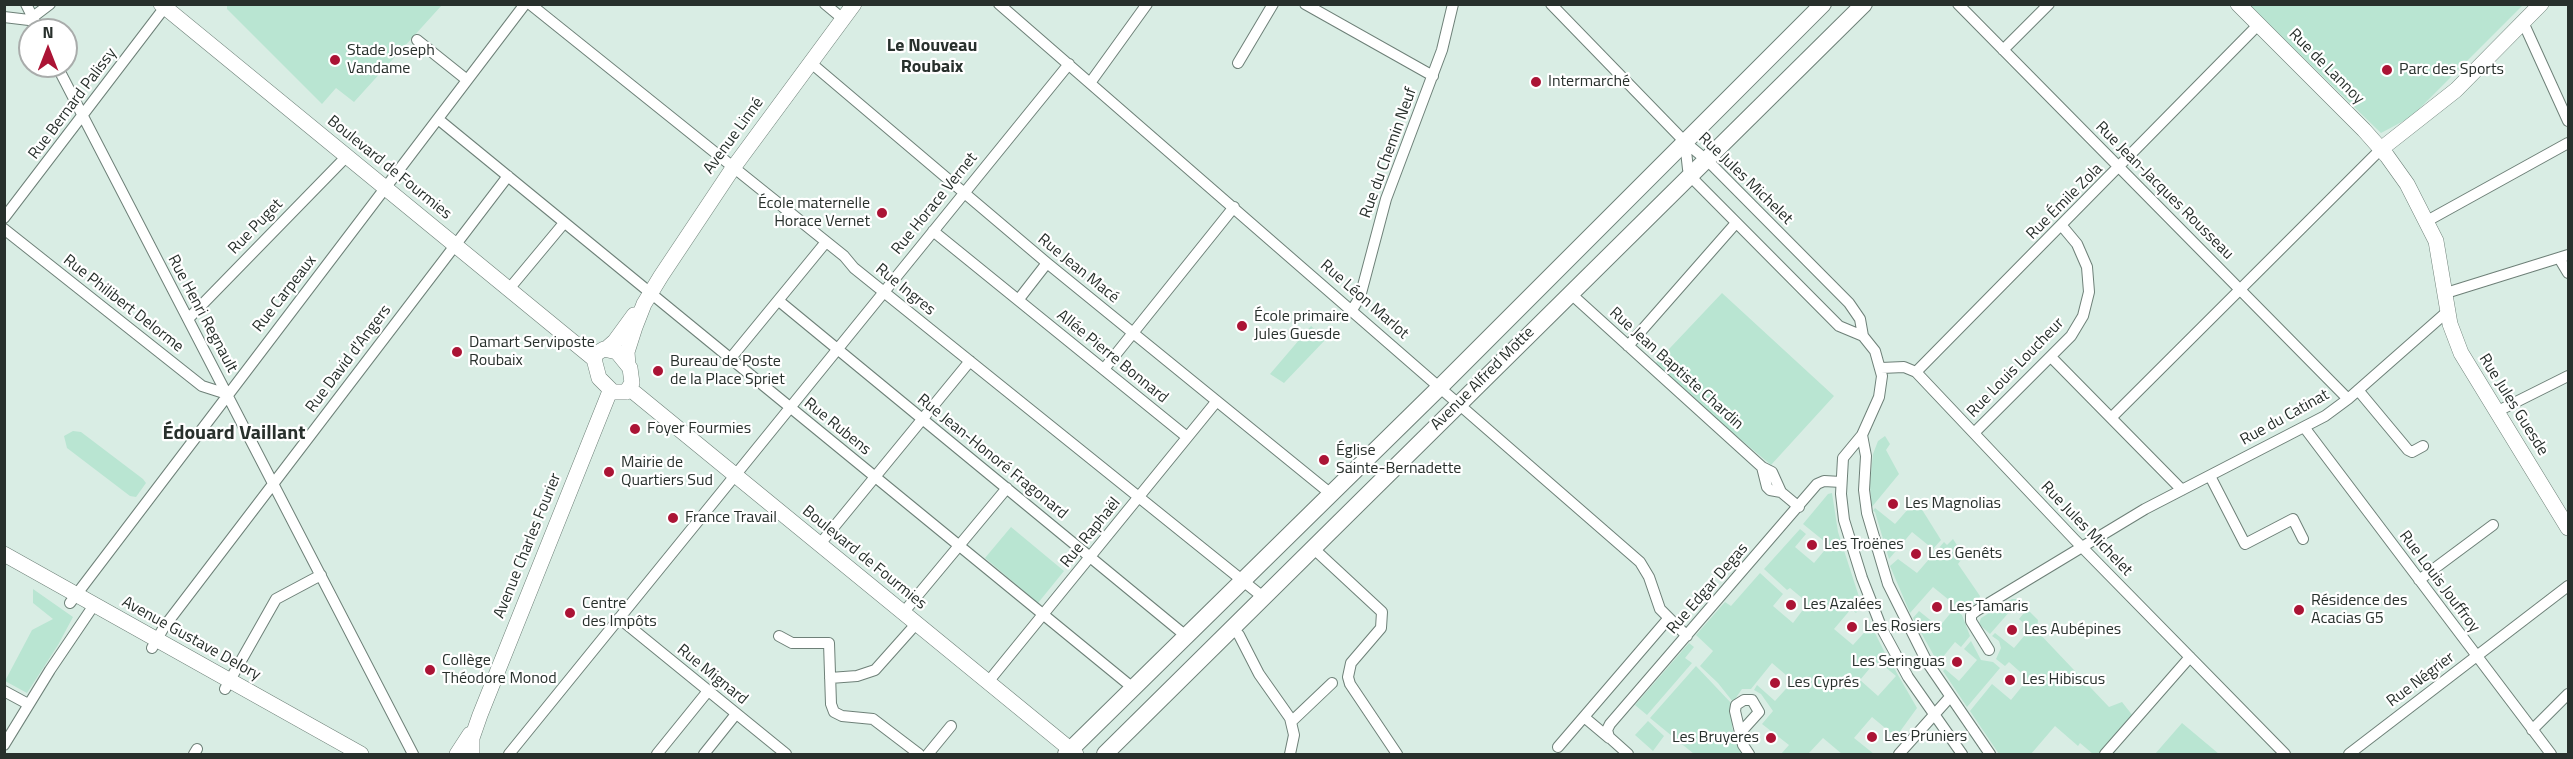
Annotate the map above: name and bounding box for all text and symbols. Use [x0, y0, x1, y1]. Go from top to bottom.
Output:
north arrow [18, 18, 78, 78]
text: N [42, 20, 54, 44]
street label: Rue de Lannoy [2284, 25, 2368, 109]
district label: Le Nouveau Roubaix [887, 36, 977, 78]
place label: Stade Joseph Vandame [347, 41, 435, 79]
street label: Rue Bernard Palissy [25, 45, 121, 163]
marker: Stade Joseph Vandame [328, 53, 342, 67]
place label: Parc des Sports [2399, 60, 2504, 80]
marker: Parc des Sports [2380, 63, 2394, 77]
place label: Intermarché [1548, 72, 1630, 92]
marker: Intermarché [1529, 75, 1543, 89]
street label: Rue du Chemin Neuf [1356, 85, 1422, 221]
street label: Avenue Linné [700, 94, 768, 178]
street label: Boulevard de Fourmies [323, 112, 455, 224]
street label: Rue Jean-Jacques Rousseau [2091, 118, 2237, 264]
street label: Rue Jules Michelet [1694, 129, 1796, 229]
street label: Rue Horace Vernet [888, 149, 982, 259]
street label: Rue Émile Zola [2023, 160, 2107, 244]
place label: École maternelle Horace Vernet [758, 194, 870, 232]
street label: Rue Puget [225, 195, 287, 259]
marker: École maternelle Horace Vernet [875, 206, 889, 220]
street label: Rue Jean Macé [1033, 230, 1123, 308]
street label: Rue Philibert Delorme [59, 251, 187, 357]
street label: Rue Henri Regnault [163, 252, 241, 376]
street label: Rue Carpeaux [249, 252, 321, 336]
street label: Rue Léon Marlot [1316, 256, 1412, 344]
street label: Rue Ingres [871, 260, 939, 320]
street label: Rue David d'Angers [302, 301, 396, 417]
street label: Rue Jean Baptiste Chardin [1605, 304, 1747, 434]
street label: Allée Pierre Bonnard [1053, 306, 1171, 408]
place label: École primaire Jules Guesde [1254, 307, 1349, 345]
street label: Rue Louis Loucheur [1964, 314, 2068, 422]
marker: École primaire Jules Guesde [1235, 319, 1249, 333]
street label: Avenue Alfred Motte [1427, 323, 1539, 435]
place label: Damart Serviposte Roubaix [469, 333, 595, 371]
marker: Damart Serviposte Roubaix [450, 345, 464, 359]
street label: Rue Jules Guesde [2474, 351, 2552, 459]
place label: Bureau de Poste de la Place Spriet [670, 352, 785, 390]
marker: Bureau de Poste de la Place Spriet [651, 364, 665, 378]
street label: Rue du Catinat [2237, 386, 2333, 450]
street label: Rue Jean-Honoré Fragonard [913, 390, 1071, 524]
street label: Rue Rubens [800, 394, 874, 460]
place label: Foyer Fourmies [647, 419, 751, 439]
district label: Édouard Vaillant [162, 422, 306, 446]
marker: Foyer Fourmies [628, 422, 642, 436]
place label: Église Sainte-Bernadette [1336, 441, 1461, 479]
place label: Mairie de Quartiers Sud [621, 453, 713, 491]
marker: Église Sainte-Bernadette [1317, 453, 1331, 467]
marker: Mairie de Quartiers Sud [602, 465, 616, 479]
street label: Avenue Charles Fourier [490, 471, 566, 621]
street label: Rue Jules Michelet [2036, 478, 2136, 580]
street label: Rue Raphaël [1057, 494, 1125, 572]
place label: Les Magnolias [1905, 494, 2001, 514]
marker: Les Magnolias [1886, 497, 1900, 511]
street label: Boulevard de Fourmies [798, 502, 930, 614]
place label: France Travail [685, 508, 777, 528]
marker: France Travail [666, 511, 680, 525]
street label: Rue Louis Jouffroy [2395, 527, 2483, 637]
place label: Les Troënes [1824, 535, 1904, 555]
marker: Les Troënes [1805, 538, 1819, 552]
street label: Rue Edgar Degas [1663, 540, 1753, 638]
place label: Les Genêts [1928, 544, 2002, 564]
marker: Les Genêts [1909, 547, 1923, 561]
place label: Résidence des Acacias G5 [2311, 591, 2407, 629]
street label: Avenue Gustave Delory [118, 593, 264, 685]
place label: Centre des Impôts [582, 594, 657, 632]
place label: Les Azalées [1803, 595, 1882, 615]
place label: Les Tamaris [1949, 597, 2029, 617]
marker: Les Azalées [1784, 598, 1798, 612]
marker: Les Tamaris [1930, 600, 1944, 614]
marker: Résidence des Acacias G5 [2292, 603, 2306, 617]
marker: Centre des Impôts [563, 606, 577, 620]
place label: Les Rosiers [1864, 617, 1941, 637]
marker: Les Rosiers [1845, 620, 1859, 634]
place label: Les Aubépines [2024, 620, 2121, 640]
marker: Les Aubépines [2005, 623, 2019, 637]
street label: Rue Mignard [673, 641, 751, 709]
street label: Rue Négrier [2383, 648, 2459, 712]
place label: Collège Théodore Monod [442, 651, 557, 689]
place label: Les Seringuas [1852, 652, 1945, 672]
marker: Les Seringuas [1950, 655, 1964, 669]
marker: Collège Théodore Monod [423, 663, 437, 677]
place label: Les Hibiscus [2022, 670, 2105, 690]
place label: Les Cyprés [1787, 673, 1859, 693]
marker: Les Hibiscus [2003, 673, 2017, 687]
marker: Les Cyprés [1768, 676, 1782, 690]
place label: Les Pruniers [1884, 727, 1967, 747]
place label: Les Bruyeres [1672, 728, 1759, 748]
marker: Les Pruniers [1865, 730, 1879, 744]
marker: Les Bruyeres [1764, 731, 1778, 745]

